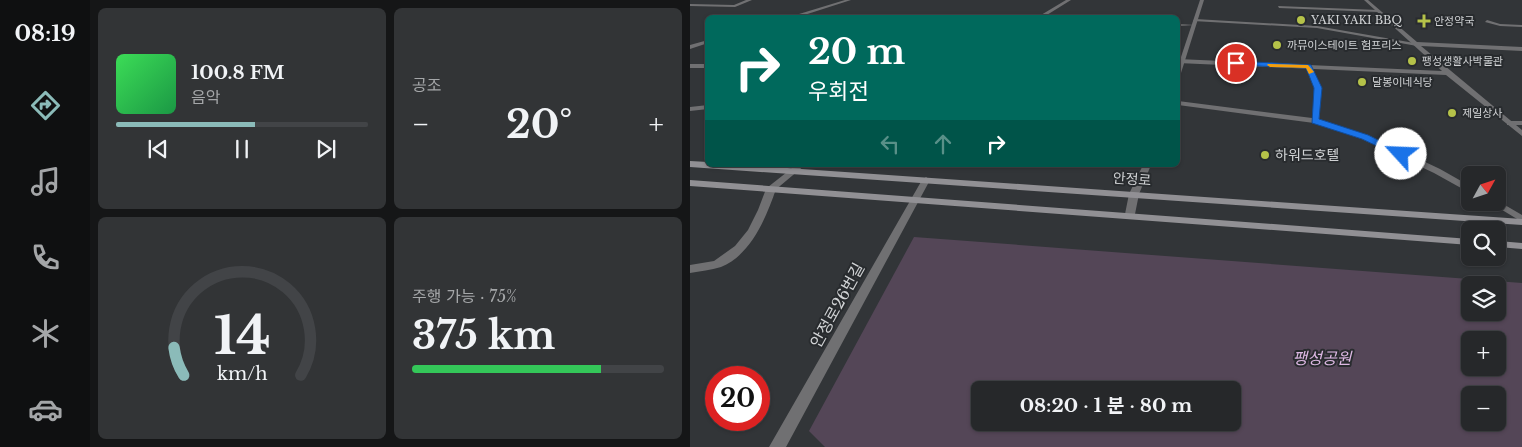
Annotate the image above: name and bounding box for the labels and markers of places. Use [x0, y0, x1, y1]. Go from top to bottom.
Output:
place label: YAKI YAKI BBQ [1310, 13, 1402, 27]
marker: YAKI YAKI BBQ [1295, 14, 1307, 26]
place label: 안정약국 [1434, 14, 1474, 28]
marker: 안정약국 [1418, 15, 1430, 27]
place label: 까뮤이스테이트 험프리스 [1287, 38, 1401, 52]
marker: 까뮤이스테이트 험프리스 [1271, 39, 1283, 51]
pin [1215, 42, 1257, 84]
place label: 팽성생활사박물관 [1422, 54, 1503, 68]
marker: 팽성생활사박물관 [1406, 55, 1418, 67]
place label: 달봉이네식당 [1372, 75, 1433, 89]
marker: 달봉이네식당 [1356, 76, 1368, 88]
place label: 제일상사 [1462, 106, 1502, 120]
marker: 제일상사 [1446, 107, 1458, 119]
place label: 하워드호텔 [1275, 146, 1339, 164]
marker: 하워드호텔 [1259, 149, 1271, 161]

